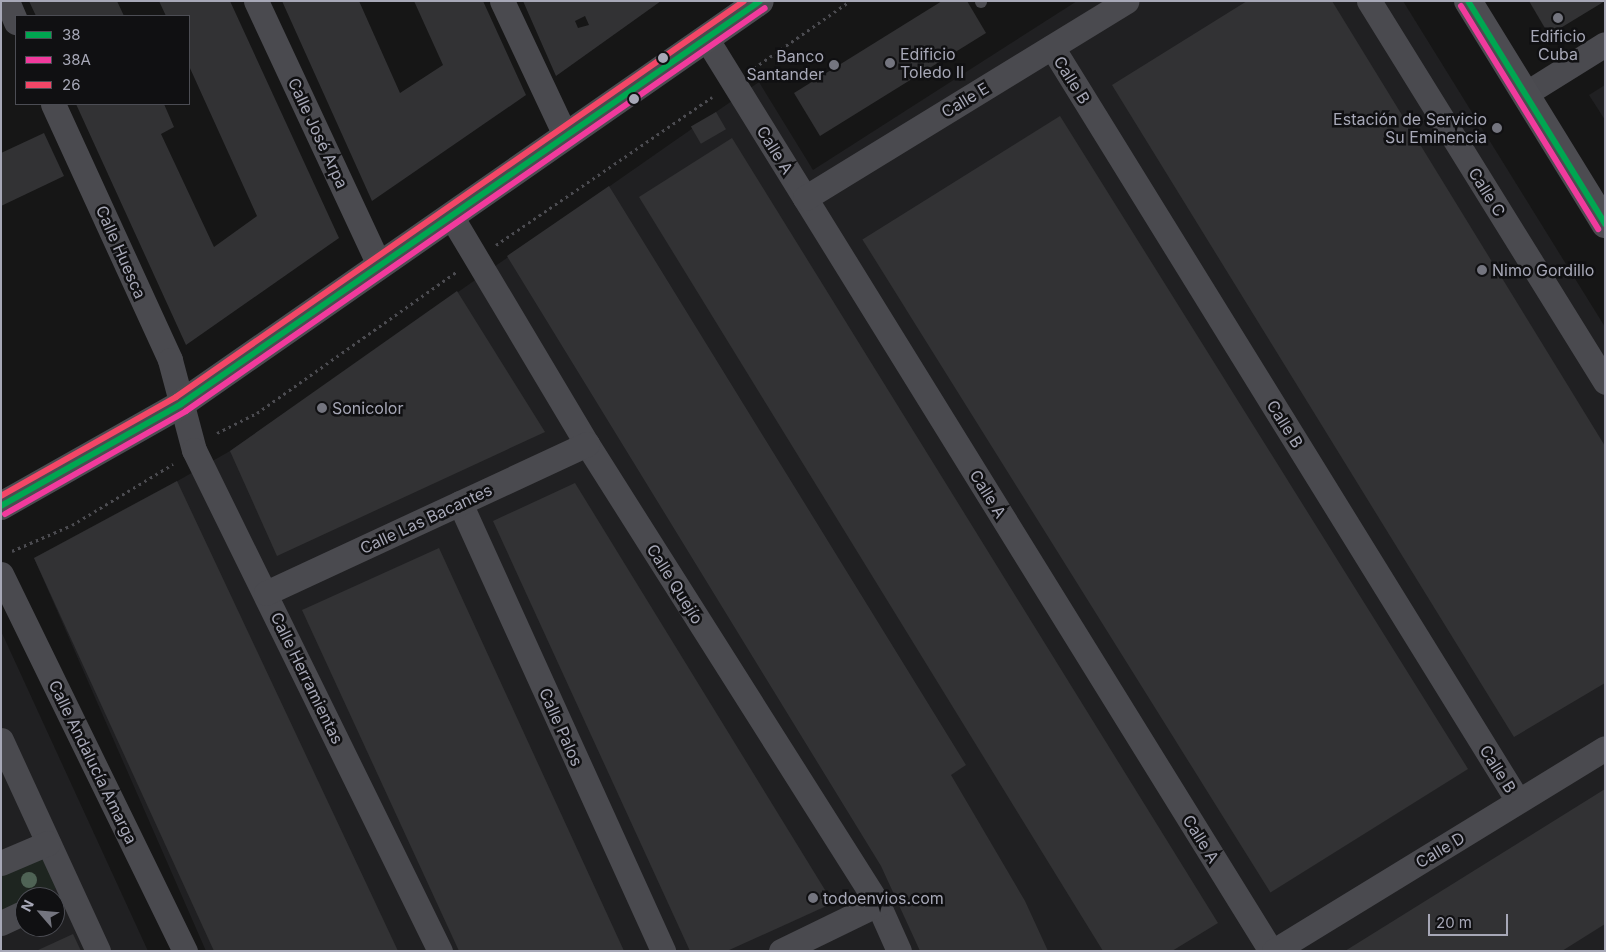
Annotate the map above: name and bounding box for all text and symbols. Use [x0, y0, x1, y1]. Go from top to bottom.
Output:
marker: Edificio Cuba [1552, 12, 1564, 24]
legend [15, 15, 190, 105]
text: 38 [62, 25, 81, 44]
place label: Edificio Cuba [1530, 26, 1586, 64]
place label: Edificio Toledo II [900, 44, 964, 82]
place label: Banco Santander [746, 46, 824, 84]
text: 38A [62, 50, 91, 69]
unlabelled marker [658, 53, 668, 63]
street label: Calle B [1050, 53, 1094, 107]
marker: Edificio Toledo II [884, 57, 896, 69]
marker: Banco Santander [828, 59, 840, 71]
text: 26 [62, 75, 80, 94]
street label: Calle José Arpa [284, 75, 352, 191]
street label: Calle E [938, 78, 992, 122]
unlabelled marker [629, 94, 639, 104]
place label: Estación de Servicio Su Eminencia [1333, 109, 1487, 147]
street label: Calle A [753, 122, 797, 178]
marker: Estación de Servicio Su Eminencia [1491, 122, 1503, 134]
street label: Calle C [1465, 164, 1509, 220]
street label: Calle Huesca [92, 203, 150, 301]
place label: Nimo Gordillo [1492, 260, 1594, 280]
marker: Nimo Gordillo [1476, 264, 1488, 276]
street label: Calle B [1263, 397, 1307, 451]
place label: Sonicolor [332, 398, 403, 418]
marker: Sonicolor [316, 402, 328, 414]
street label: Calle A [966, 466, 1010, 522]
street label: Calle Las Bacantes [357, 480, 495, 558]
street label: Calle Quejío [643, 540, 707, 628]
street label: Calle Herramientas [267, 609, 347, 747]
street label: Calle Andalucía Amarga [45, 677, 141, 847]
street label: Calle Palos [535, 685, 587, 769]
street label: Calle B [1476, 742, 1520, 796]
street label: Calle A [1179, 811, 1223, 867]
street label: Calle D [1412, 828, 1468, 872]
north arrow [15, 887, 65, 937]
place label: todoenvios.com [823, 888, 944, 908]
marker: todoenvios.com [807, 892, 819, 904]
text: N [17, 897, 37, 914]
scale bar [1431, 904, 1511, 936]
text: 20 m [1436, 913, 1472, 932]

